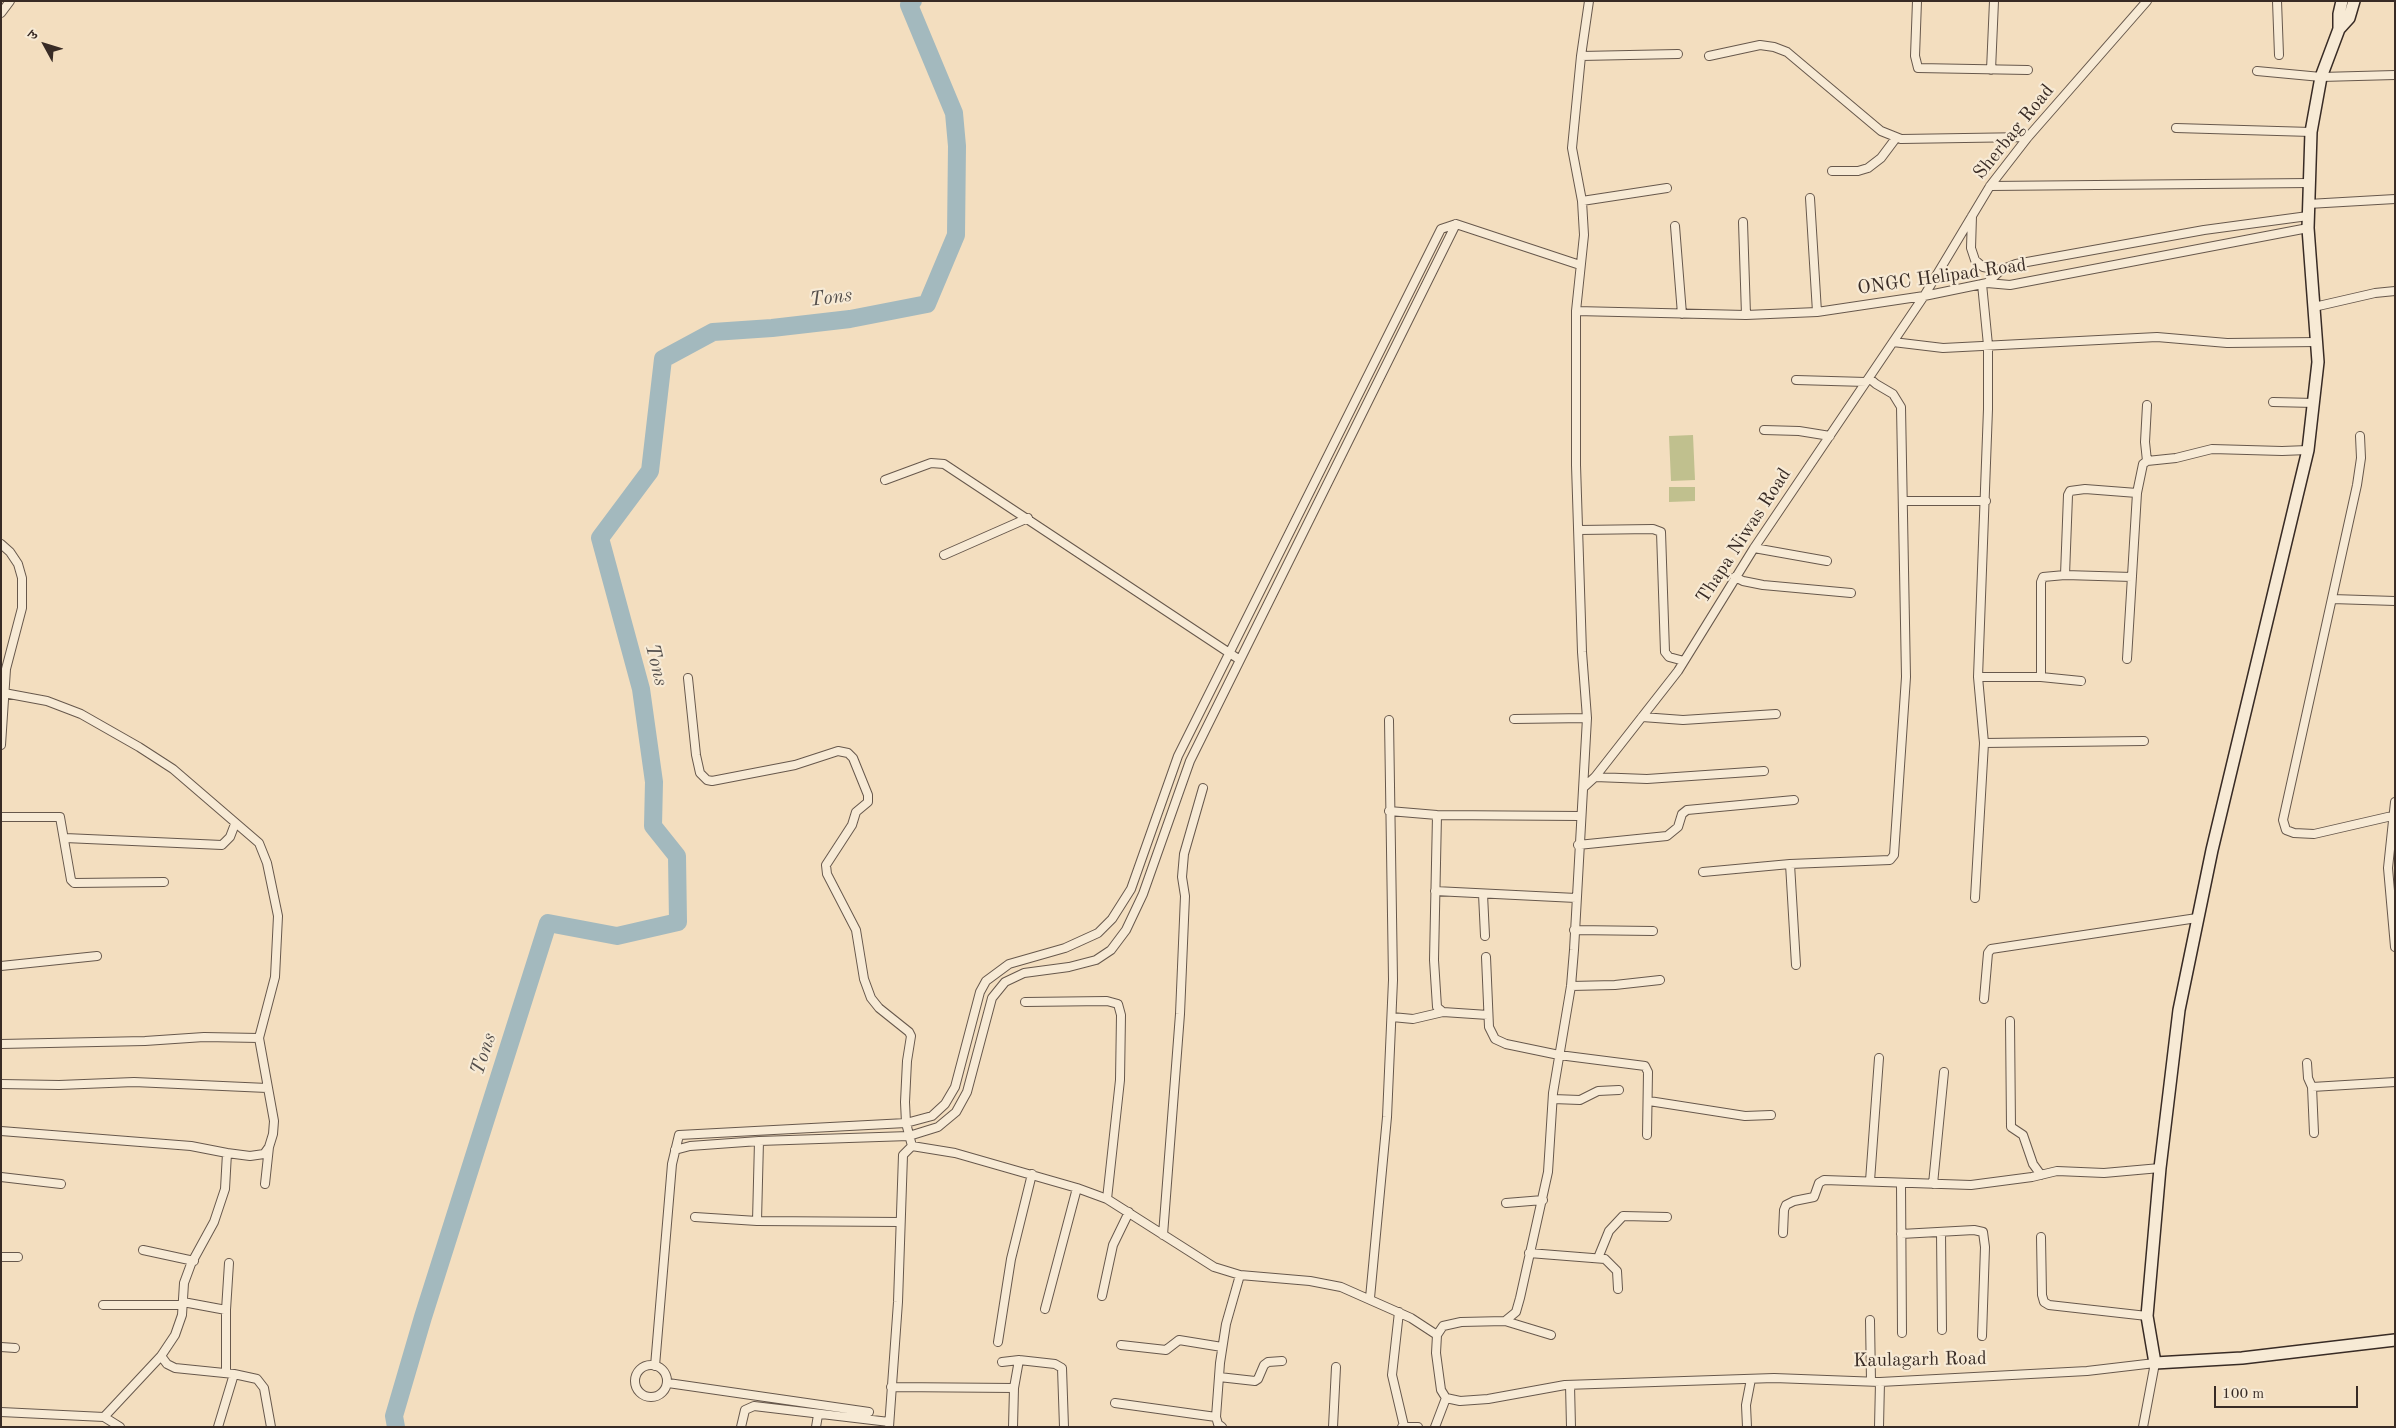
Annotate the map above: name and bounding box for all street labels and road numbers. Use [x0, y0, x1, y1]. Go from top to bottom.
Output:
street label: Sherbag Road [1969, 80, 2059, 184]
street label: ONGC Helipad Road [1856, 254, 2028, 300]
street label: Thapa Niwas Road [1692, 464, 1796, 608]
street label: Kaulagarh Road [1853, 1347, 1987, 1373]

